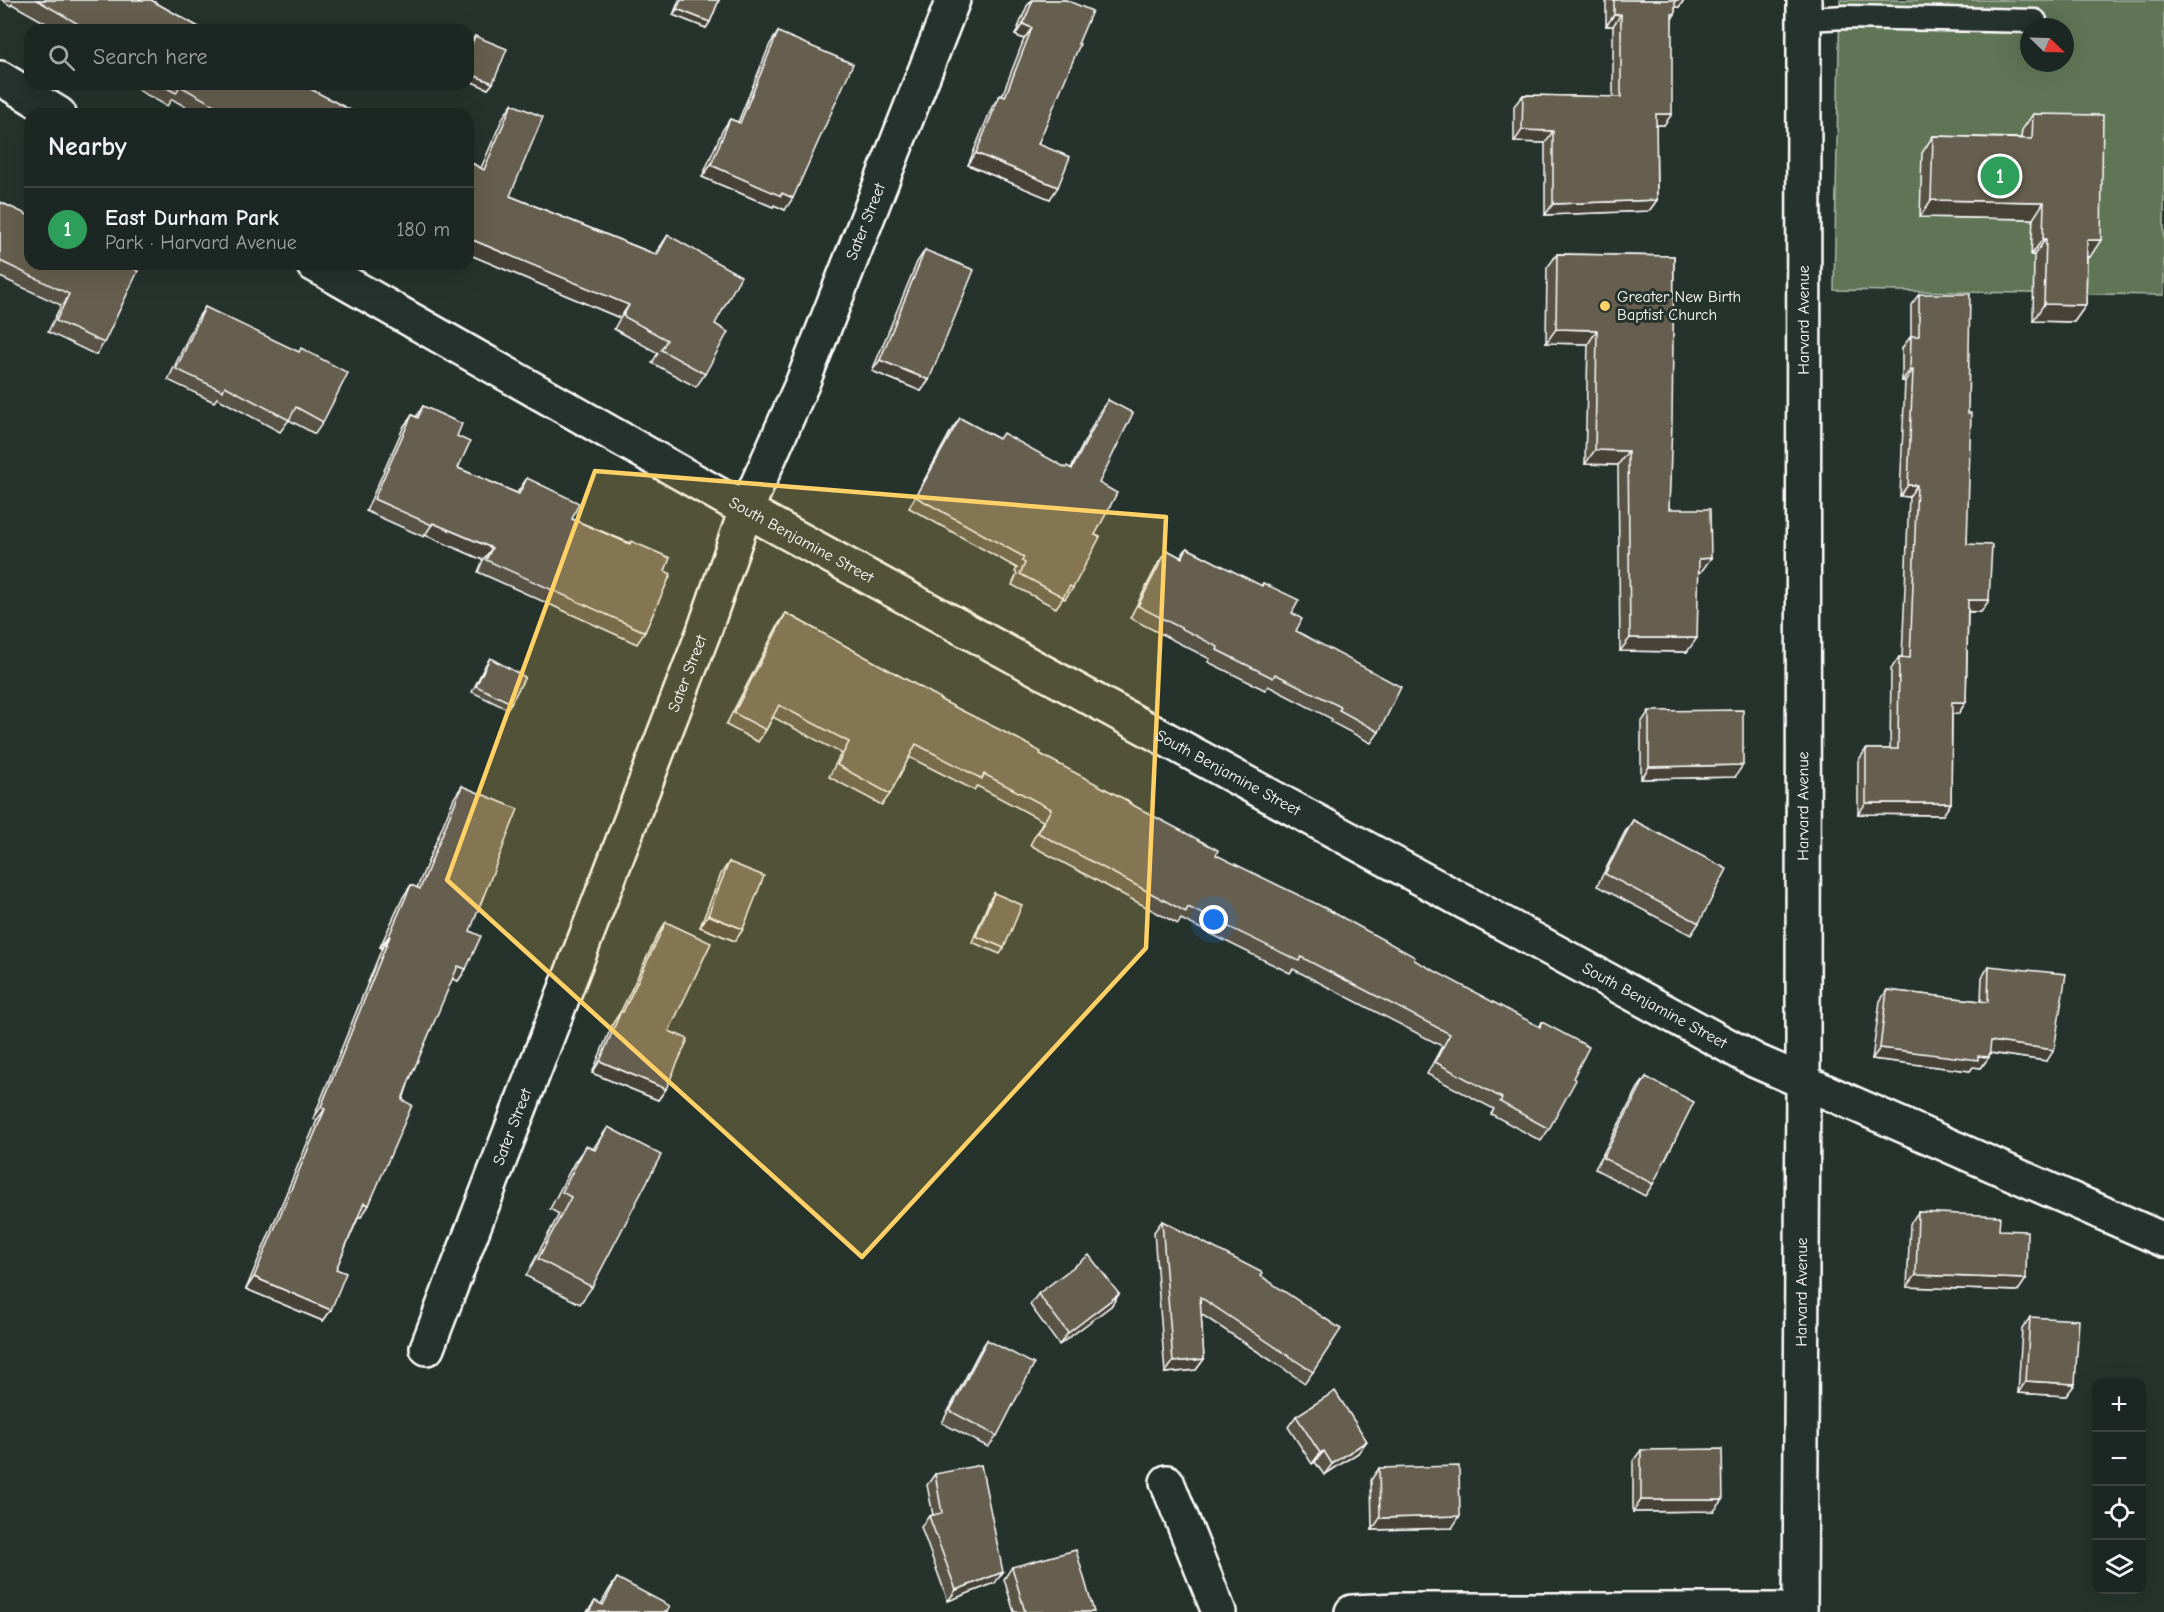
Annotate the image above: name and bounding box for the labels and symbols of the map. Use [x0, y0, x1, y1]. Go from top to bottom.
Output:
north arrow [2020, 18, 2074, 72]
pin: 1 [1980, 154, 2020, 198]
street label: Sater Street [843, 180, 889, 263]
street label: Harvard Avenue [1795, 265, 1813, 375]
place label: Greater New Birth Baptist Church [1617, 288, 1741, 324]
marker: Greater New Birth Baptist Church [1598, 299, 1612, 313]
street label: South Benjamine Street [726, 493, 877, 587]
street label: Sater Street [665, 632, 711, 715]
street label: South Benjamine Street [1152, 726, 1304, 820]
street label: Harvard Avenue [1794, 751, 1812, 861]
your location [1199, 905, 1228, 934]
street label: South Benjamine Street [1579, 959, 1730, 1053]
street label: Sater Street [489, 1085, 536, 1168]
street label: Harvard Avenue [1793, 1237, 1811, 1347]

